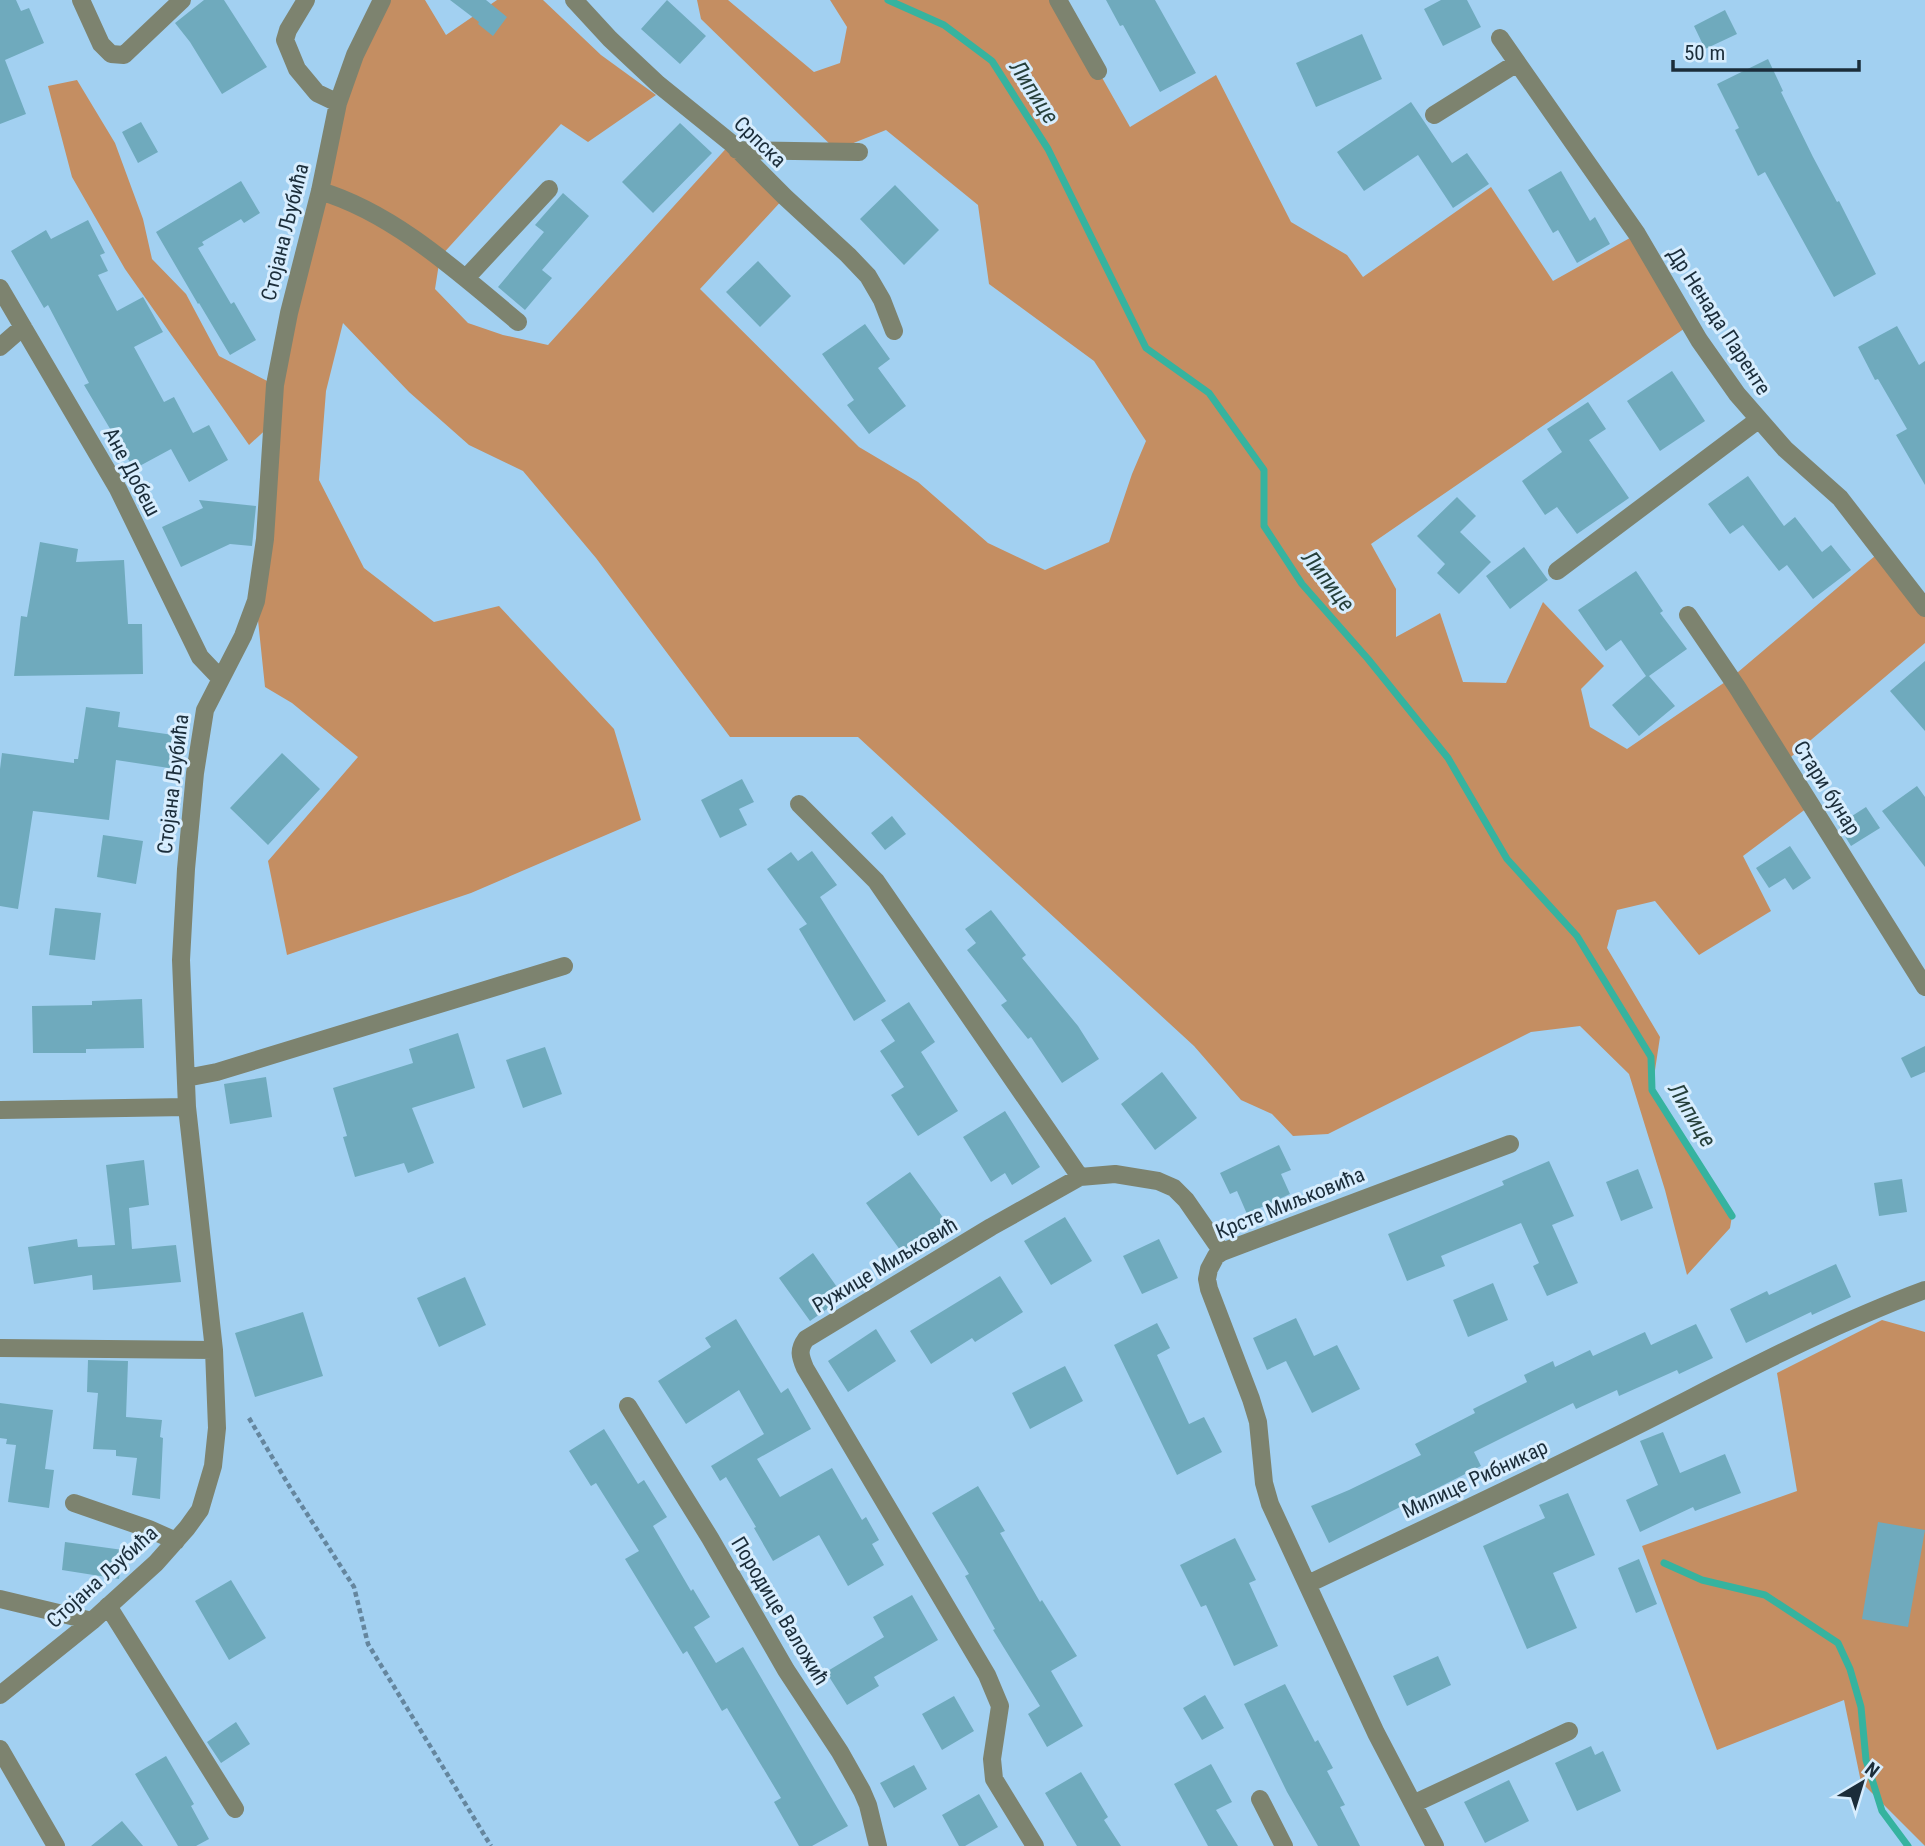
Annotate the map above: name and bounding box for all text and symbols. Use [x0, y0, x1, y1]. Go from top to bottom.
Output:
scale bar [1673, 28, 1858, 72]
text: 50 m [1684, 41, 1725, 65]
water label: Липице [1003, 54, 1064, 129]
street label: Српска [729, 112, 791, 172]
street label: Стојана Љубића [256, 161, 314, 303]
street label: Др Ненада Паренте [1662, 243, 1776, 399]
street label: Ане Добеш [99, 424, 165, 520]
water label: Липице [1295, 544, 1360, 617]
street label: Стојана Љубића [153, 713, 193, 855]
street label: Стари бунар [1789, 736, 1865, 840]
water label: Липице [1662, 1077, 1722, 1152]
street label: Крсте Миљковића [1212, 1162, 1368, 1244]
street label: Ружице Миљковић [808, 1212, 962, 1318]
street label: Милице Рибникар [1398, 1435, 1552, 1523]
street label: Стојана Љубића [42, 1521, 162, 1633]
street label: Породице Валожић [726, 1532, 834, 1690]
north arrow [1827, 1748, 1897, 1818]
text: N [1860, 1757, 1884, 1783]

